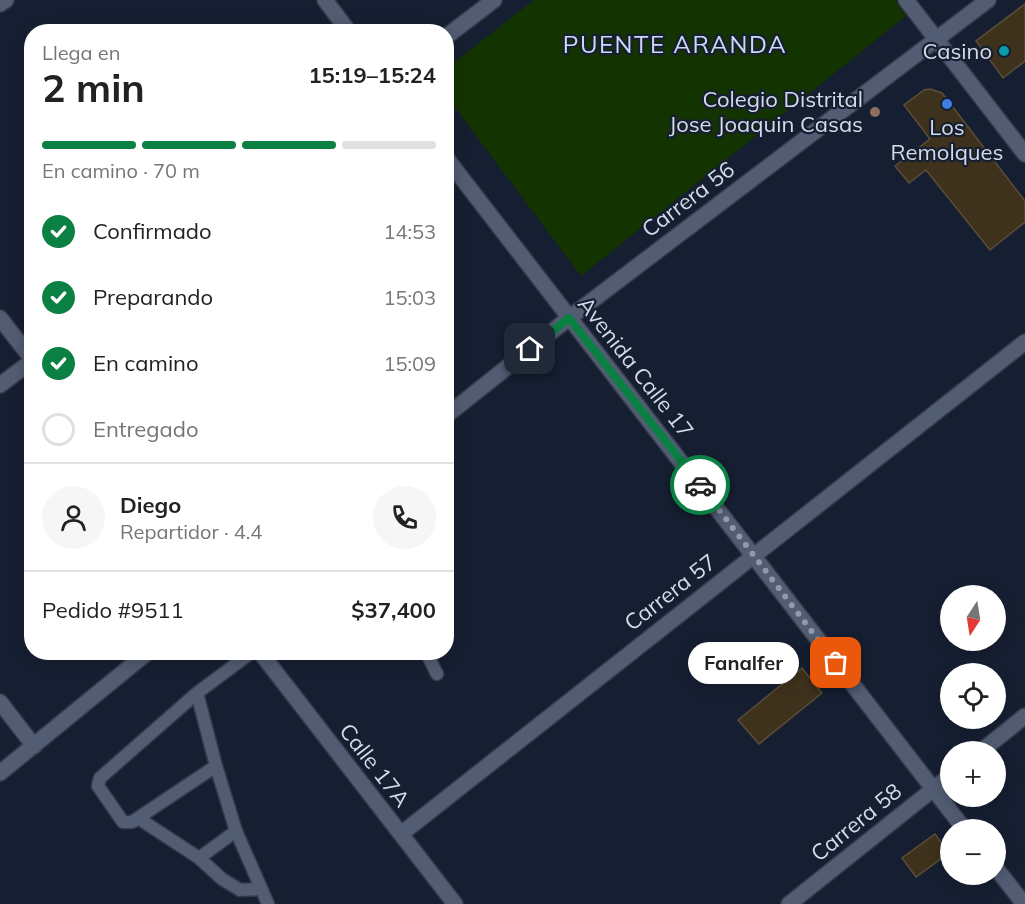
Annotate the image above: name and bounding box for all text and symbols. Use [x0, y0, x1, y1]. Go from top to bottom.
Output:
district label: PUENTE ARANDA [563, 29, 787, 59]
place label: Casino [923, 37, 992, 65]
text: Llega en [42, 40, 120, 65]
marker: Casino [997, 44, 1011, 58]
text: 15:19–15:24 [308, 61, 436, 89]
text: 2 min [42, 63, 145, 112]
place label: Colegio Distrital Jose Joaquin Casas [669, 85, 863, 138]
marker: Los Remolques [940, 97, 954, 111]
marker: Colegio Distrital Jose Joaquin Casas [868, 105, 882, 119]
place label: Los Remolques [891, 113, 1003, 166]
street label: Carrera 56 [636, 155, 740, 243]
text: En camino · 70 m [42, 158, 200, 183]
icon: check [42, 215, 75, 248]
text: Confirmado [93, 217, 212, 245]
text: 14:53 [383, 219, 436, 244]
icon: check [42, 281, 75, 314]
text: Preparando [93, 283, 213, 311]
text: 15:03 [383, 285, 436, 310]
street label: Avenida Calle 17 [572, 291, 700, 443]
pin [504, 323, 555, 374]
icon: home [513, 332, 546, 365]
icon: check [42, 347, 75, 380]
text: En camino [93, 349, 199, 377]
text: 15:09 [383, 351, 436, 376]
text: Entregado [93, 415, 199, 443]
courier [670, 455, 730, 515]
icon: car [684, 469, 717, 502]
button: person [42, 486, 105, 549]
button: phone [373, 486, 436, 549]
text: Diego [120, 491, 181, 519]
text: Repartidor · 4.4 [120, 519, 262, 544]
street label: Carrera 57 [618, 547, 722, 637]
north arrow [940, 585, 1006, 651]
map controls [940, 585, 1006, 885]
text: Pedido #9511 [42, 596, 184, 624]
text: $37,400 [351, 596, 436, 624]
pin [810, 637, 861, 688]
callout: Fanalfer [689, 642, 800, 684]
icon: bag [819, 646, 852, 679]
text: Fanalfer [704, 650, 783, 675]
button: locate [940, 663, 1006, 729]
street label: Calle 17A [334, 718, 416, 812]
button: + [940, 741, 1006, 807]
street label: Carrera 58 [805, 777, 907, 867]
button: − [940, 819, 1006, 885]

